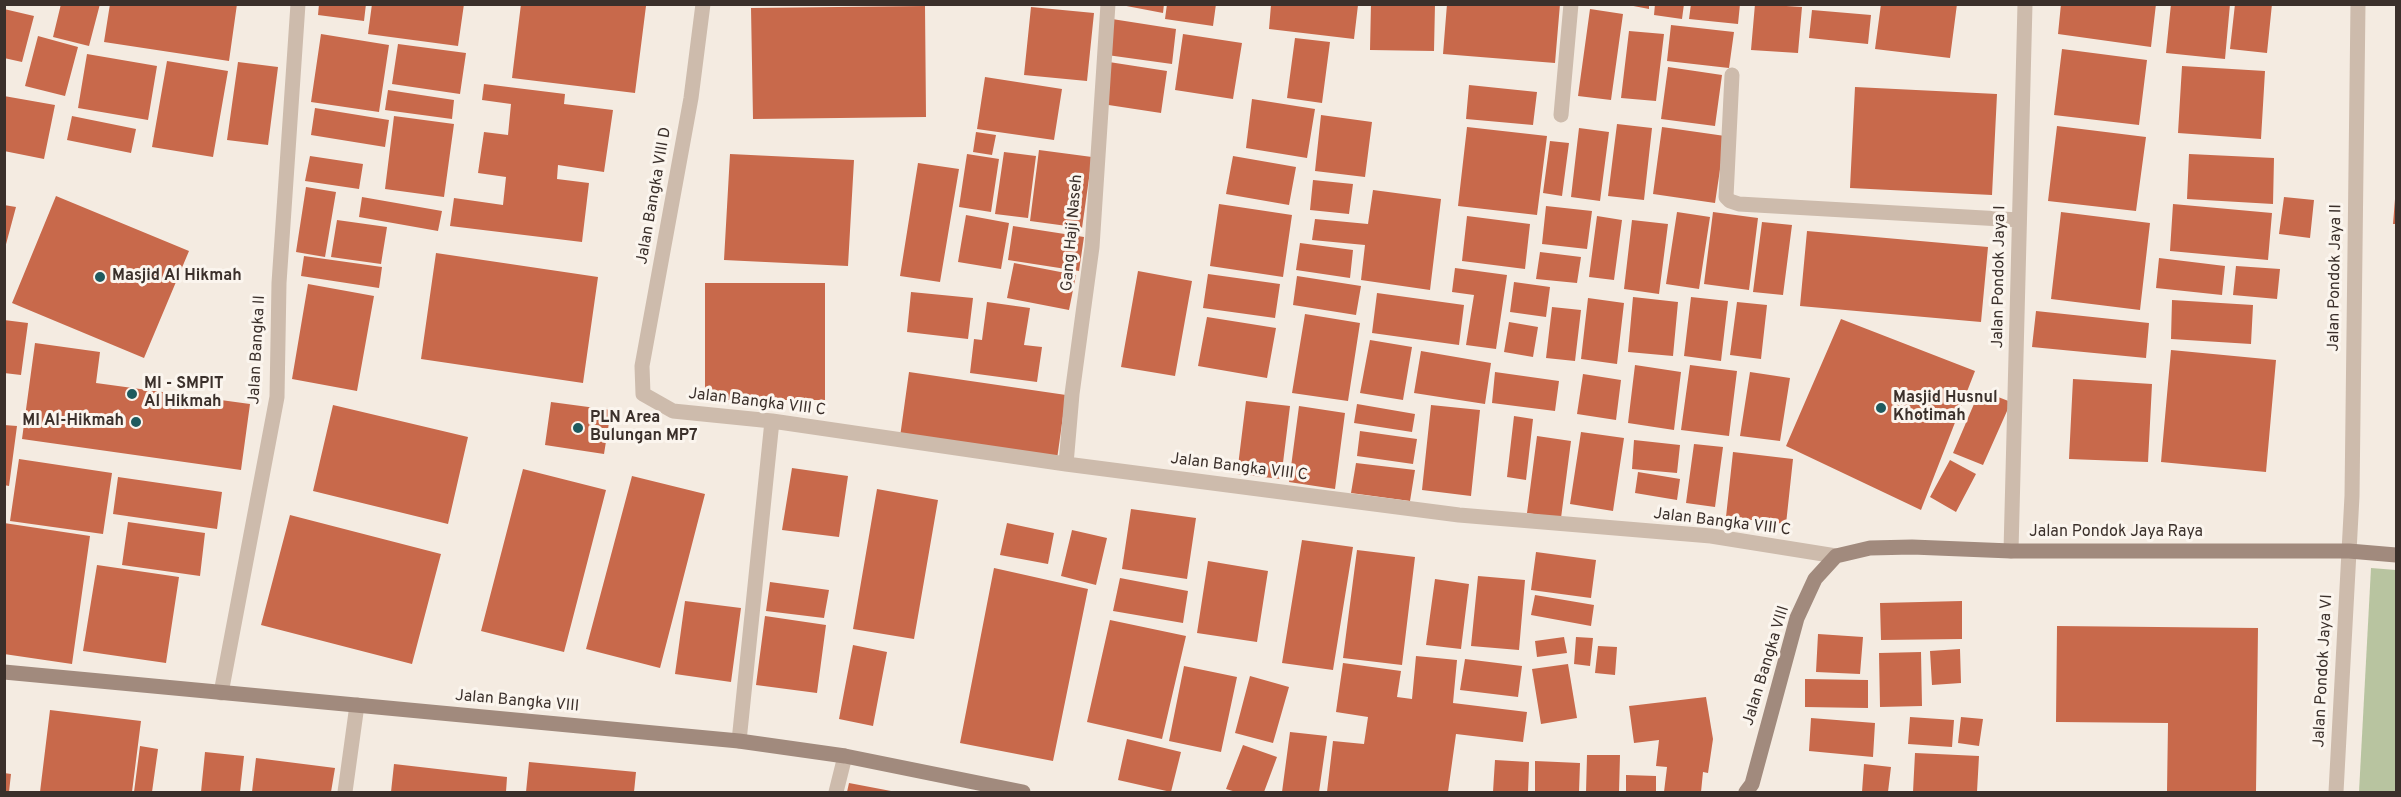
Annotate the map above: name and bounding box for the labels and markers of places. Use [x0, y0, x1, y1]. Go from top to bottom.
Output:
place label: Masjid Al Hikmah [112, 267, 242, 287]
marker: Masjid Al Hikmah [93, 270, 107, 284]
place label: MI - SMPIT Al Hikmah [144, 375, 224, 413]
marker: MI - SMPIT Al Hikmah [125, 387, 139, 401]
place label: Masjid Husnul Khotimah [1893, 389, 1998, 427]
marker: Masjid Husnul Khotimah [1874, 401, 1888, 415]
place label: PLN Area Bulungan MP7 [590, 409, 698, 447]
place label: MI Al-Hikmah [22, 412, 124, 432]
marker: MI Al-Hikmah [129, 415, 143, 429]
marker: PLN Area Bulungan MP7 [571, 421, 585, 435]

